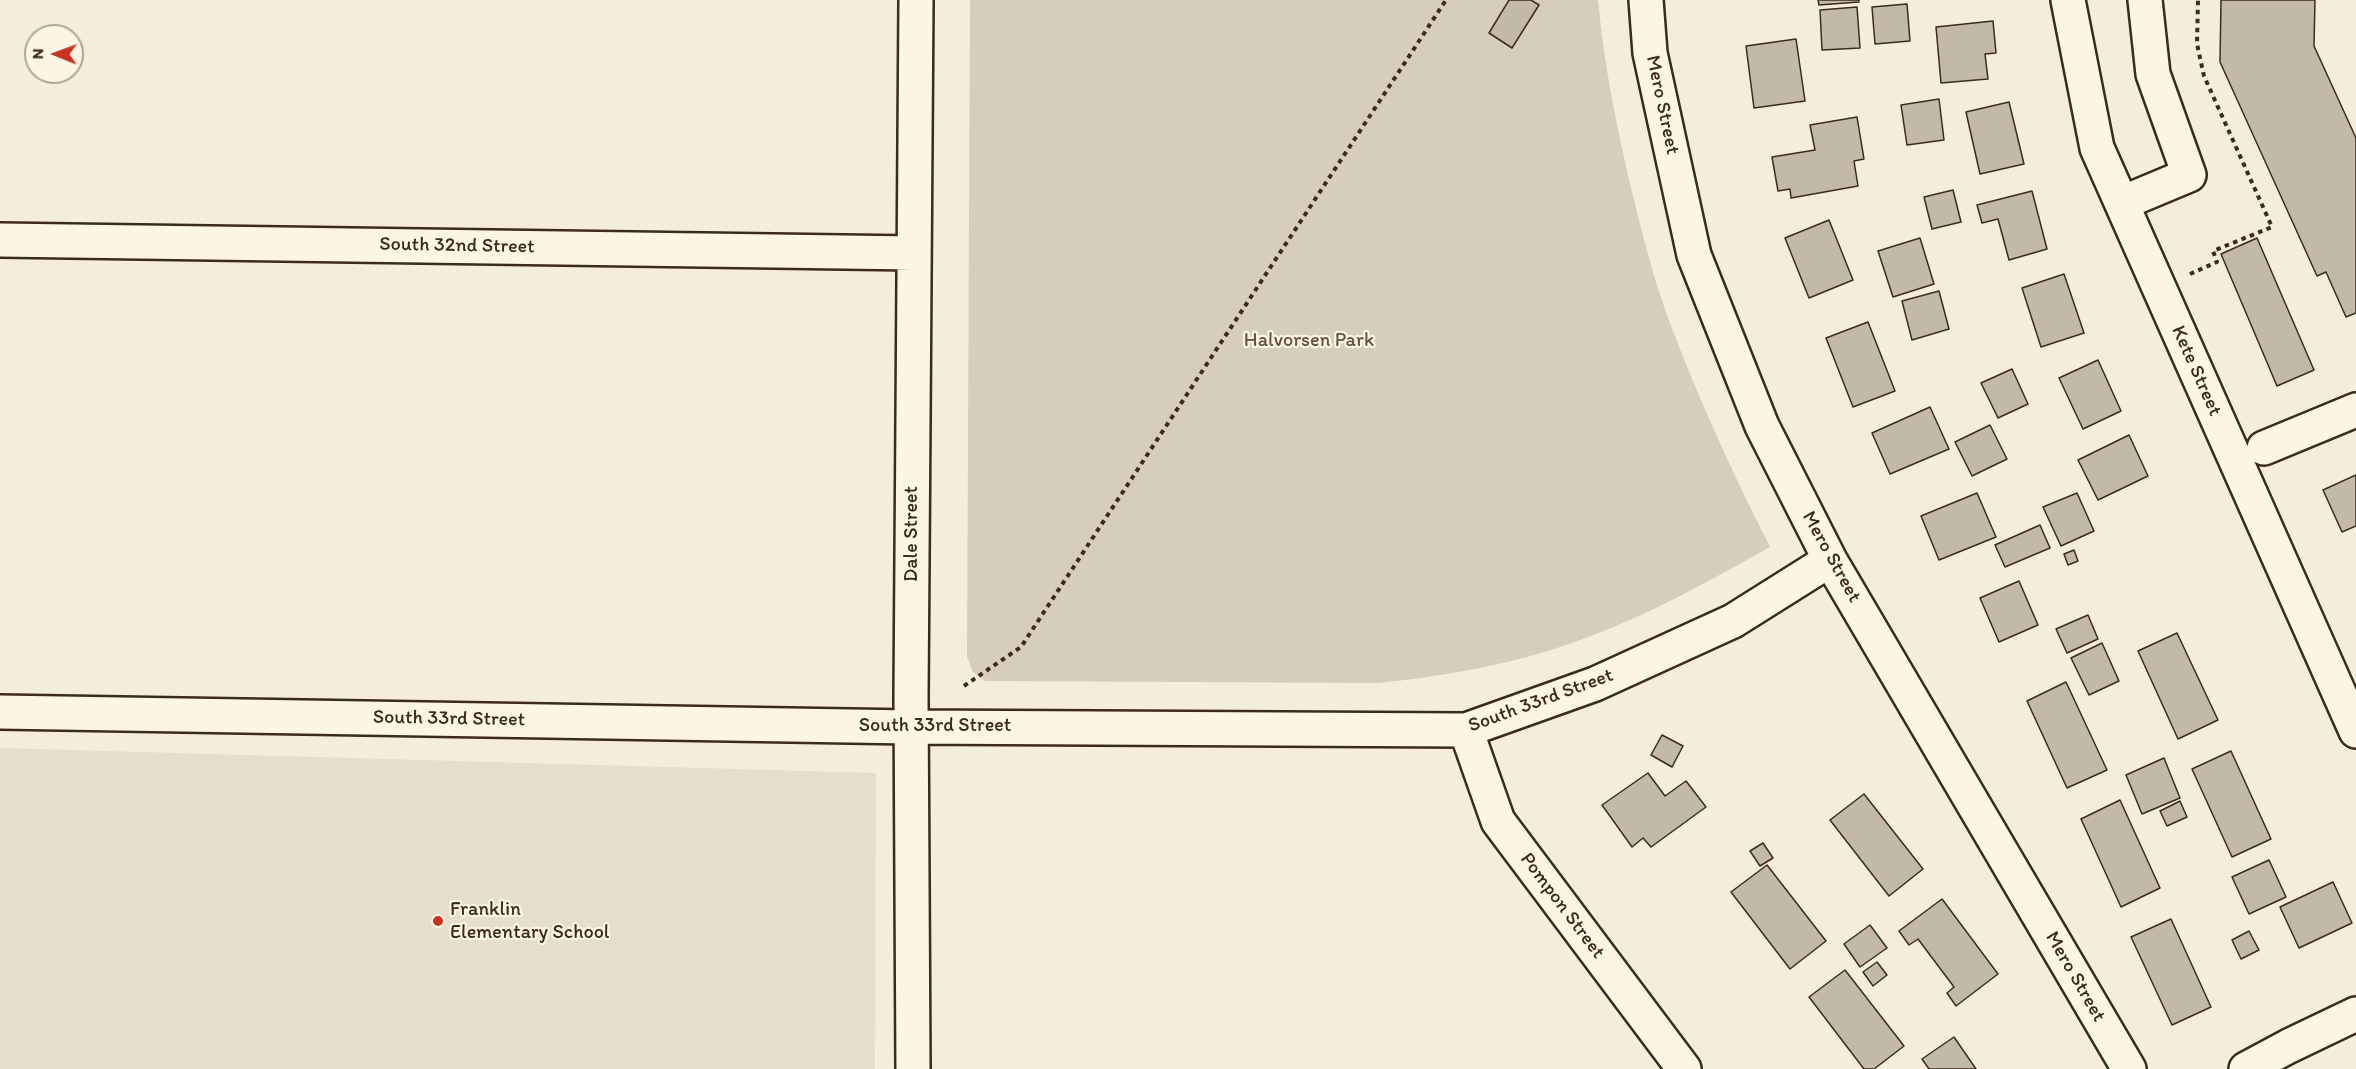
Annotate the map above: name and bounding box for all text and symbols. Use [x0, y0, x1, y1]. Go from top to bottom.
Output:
north arrow [24, 24, 84, 84]
text: N [28, 48, 47, 59]
street label: Mero Street [1640, 53, 1684, 157]
street label: South 32nd Street [379, 233, 535, 259]
street label: Kete Street [2165, 322, 2227, 420]
park label: Halvorsen Park [1244, 329, 1374, 353]
street label: Dale Street [900, 486, 924, 582]
street label: Mero Street [1796, 507, 1866, 607]
street label: South 33rd Street [1465, 664, 1617, 738]
street label: South 33rd Street [373, 706, 525, 732]
street label: South 33rd Street [859, 714, 1011, 738]
street label: Pompon Street [1514, 848, 1610, 964]
place label: Franklin Elementary School [450, 898, 609, 945]
marker: Franklin Elementary School [431, 914, 445, 928]
street label: Mero Street [2039, 927, 2111, 1027]

